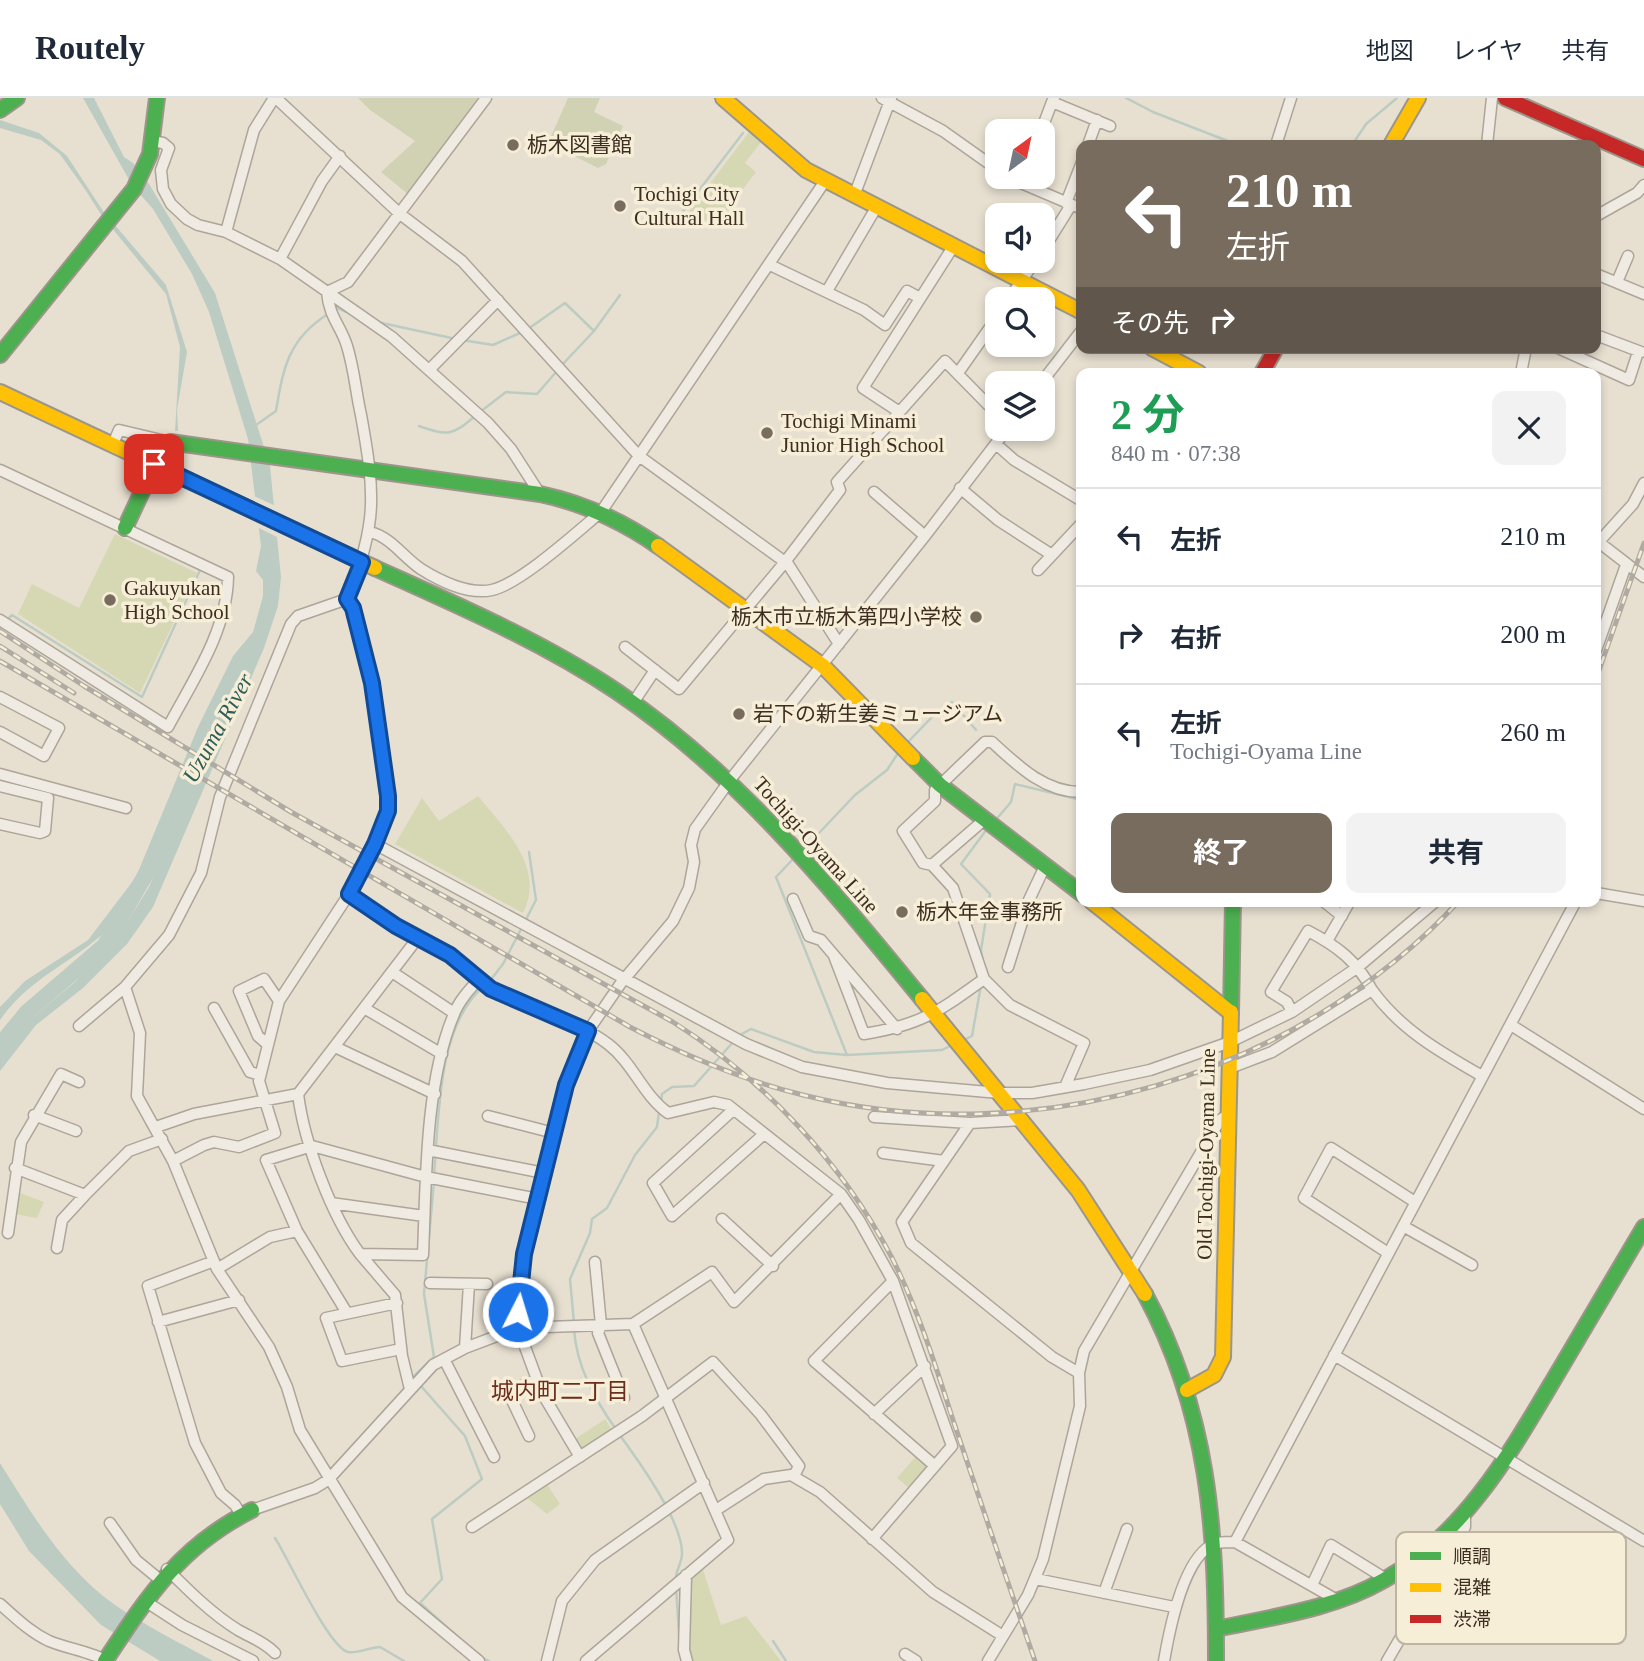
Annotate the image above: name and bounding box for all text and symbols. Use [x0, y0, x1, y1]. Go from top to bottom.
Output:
text: Routely [35, 30, 145, 66]
text: 地図 [1366, 38, 1414, 64]
text: レイヤ [1452, 38, 1523, 64]
text: 共有 [1561, 38, 1609, 64]
north arrow [985, 119, 1055, 189]
map controls [985, 119, 1055, 441]
place label: 栃木図書館 [527, 133, 632, 157]
marker: 栃木図書館 [505, 137, 521, 153]
text: 210 m [1226, 163, 1353, 218]
icon: left [1111, 168, 1202, 259]
place label: Tochigi City Cultural Hall [634, 182, 744, 230]
marker: Tochigi City Cultural Hall [612, 198, 628, 214]
button: sound [985, 203, 1055, 273]
text: 左折 [1226, 229, 1290, 265]
button: search [985, 287, 1055, 357]
icon: right [1203, 301, 1241, 339]
text: その先 [1111, 309, 1189, 338]
button: layers [985, 371, 1055, 441]
button: close [1492, 391, 1566, 465]
text: 2 分 [1111, 392, 1185, 438]
place label: Tochigi Minami Junior High School [781, 409, 945, 457]
marker: Tochigi Minami Junior High School [759, 425, 775, 441]
pin [124, 434, 184, 494]
text: 840 m · 07:38 [1111, 441, 1241, 466]
icon: arrive [135, 445, 173, 483]
icon: left [1111, 518, 1149, 556]
text: 210 m [1500, 522, 1566, 551]
text: 左折 [1170, 526, 1222, 555]
place label: Gakuyukan High School [124, 576, 230, 624]
marker: Gakuyukan High School [102, 592, 118, 608]
place label: 栃木市立栃木第四小学校 [731, 605, 962, 629]
marker: 栃木市立栃木第四小学校 [968, 609, 984, 625]
icon: right [1111, 616, 1149, 654]
text: 200 m [1500, 620, 1566, 649]
text: 右折 [1170, 624, 1222, 653]
water label: Uzuma River [178, 668, 259, 787]
place label: 岩下の新生姜ミュージアム [753, 702, 1003, 726]
marker: 岩下の新生姜ミュージアム [731, 706, 747, 722]
text: 左折 [1170, 709, 1222, 738]
icon: left [1111, 714, 1149, 752]
text: 260 m [1500, 718, 1566, 747]
text: Tochigi-Oyama Line [1170, 739, 1362, 764]
street label: Tochigi-Oyama Line [748, 772, 884, 918]
button: 終了 [1111, 813, 1332, 893]
button: 共有 [1346, 813, 1566, 893]
place label: 栃木年金事務所 [916, 900, 1063, 924]
marker: 栃木年金事務所 [894, 904, 910, 920]
street label: Old Tochigi-Oyama Line [1192, 1048, 1220, 1260]
position arrow [481, 1275, 555, 1349]
district label: 城内町二丁目 [491, 1379, 629, 1404]
legend [1396, 1532, 1626, 1644]
text: 順調 [1453, 1546, 1491, 1567]
text: 混雑 [1453, 1577, 1491, 1598]
text: 渋滞 [1453, 1609, 1491, 1630]

